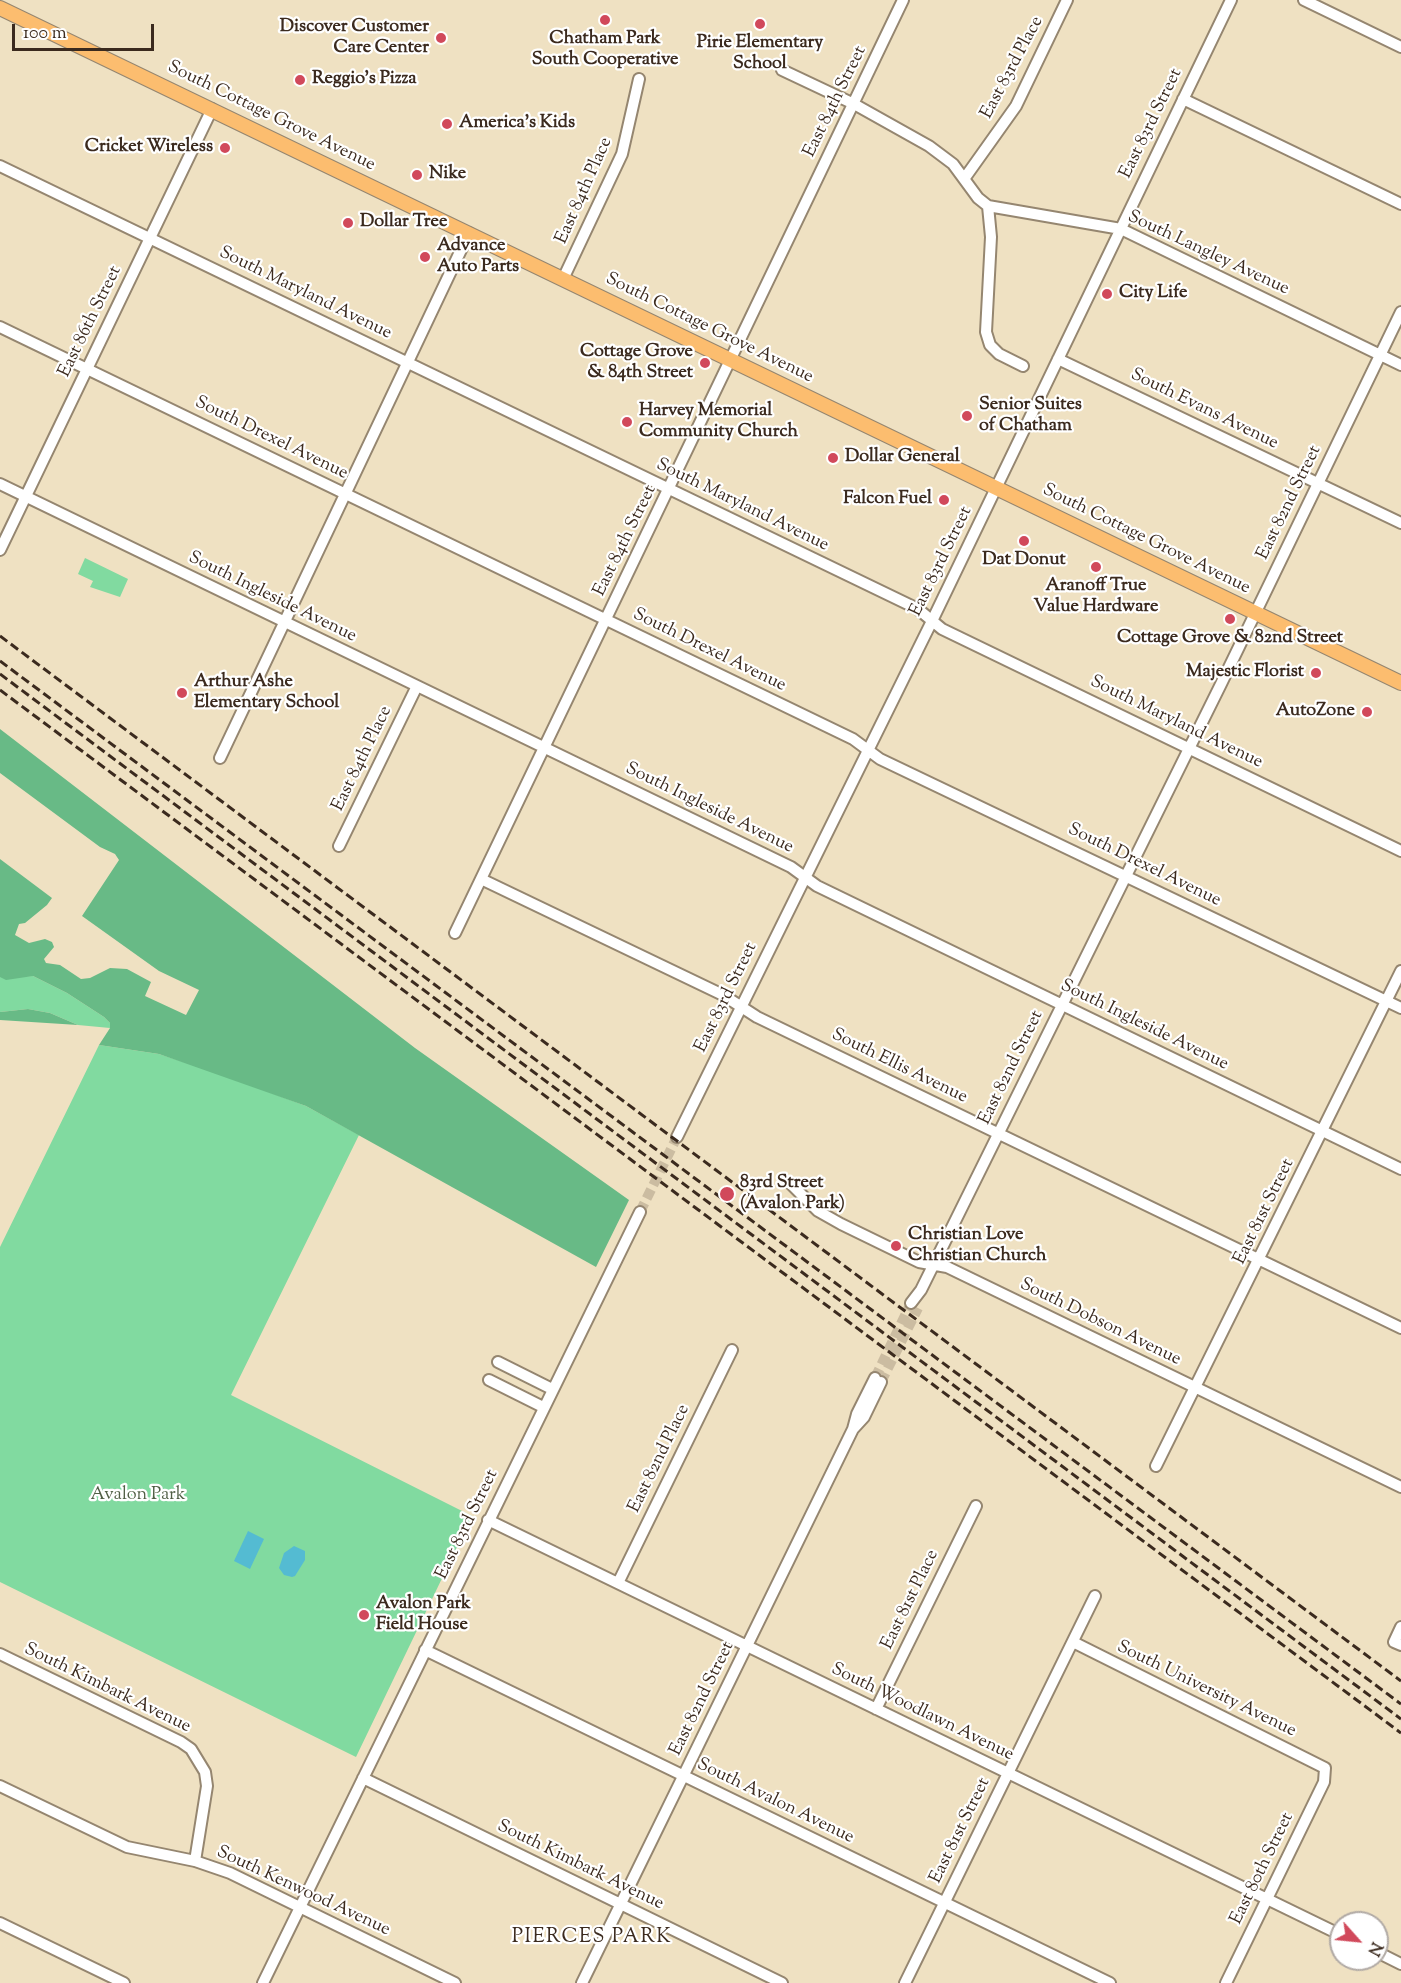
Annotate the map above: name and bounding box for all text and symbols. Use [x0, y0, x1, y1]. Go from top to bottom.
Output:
scale bar [15, 12, 158, 50]
marker: Chatham Park South Cooperative [598, 13, 612, 27]
street label: East 83rd Place [977, 13, 1049, 123]
place label: Discover Customer Care Center [280, 17, 429, 60]
marker: Pirie Elementary School [753, 17, 767, 31]
text: 100 m [23, 21, 67, 47]
place label: Chatham Park South Cooperative [532, 29, 678, 72]
marker: Discover Customer Care Center [434, 31, 448, 45]
place label: Pirie Elementary School [697, 33, 823, 76]
street label: East 84th Street [800, 43, 872, 161]
street label: South Cottage Grove Avenue [164, 57, 378, 177]
street label: East 83rd Street [1116, 66, 1188, 182]
place label: Reggio's Pizza [312, 69, 417, 91]
marker: Reggio's Pizza [293, 73, 307, 87]
place label: America's Kids [459, 113, 575, 135]
marker: America's Kids [440, 117, 454, 131]
street label: East 84th Place [552, 134, 618, 248]
place label: Cricket Wireless [85, 137, 213, 159]
marker: Cricket Wireless [218, 141, 232, 155]
place label: Nike [429, 164, 466, 186]
marker: Nike [410, 168, 424, 182]
street label: South Langley Avenue [1124, 207, 1292, 301]
place label: Dollar Tree [360, 212, 447, 234]
marker: Dollar Tree [341, 216, 355, 230]
place label: Advance Auto Parts [437, 236, 519, 278]
street label: South Maryland Avenue [215, 243, 395, 345]
marker: Advance Auto Parts [418, 250, 432, 264]
street label: East 86th Street [55, 263, 127, 381]
street label: South Cottage Grove Avenue [602, 269, 816, 389]
place label: City Life [1119, 283, 1187, 305]
marker: City Life [1100, 287, 1114, 301]
place label: Cottage Grove & 84th Street [580, 342, 693, 385]
marker: Cottage Grove & 84th Street [698, 356, 712, 370]
street label: South Evans Avenue [1127, 365, 1281, 455]
street label: South Drexel Avenue [191, 393, 351, 485]
place label: Senior Suites of Chatham [979, 395, 1082, 438]
place label: Harvey Memorial Community Church [639, 401, 798, 444]
marker: Senior Suites of Chatham [960, 409, 974, 423]
marker: Harvey Memorial Community Church [620, 415, 634, 429]
street label: East 82nd Street [1253, 442, 1327, 564]
place label: Dollar General [845, 447, 960, 469]
marker: Dollar General [826, 451, 840, 465]
street label: South Maryland Avenue [652, 455, 832, 557]
street label: South Cottage Grove Avenue [1039, 480, 1253, 600]
street label: East 84th Street [590, 482, 662, 600]
place label: Falcon Fuel [843, 489, 932, 511]
marker: Falcon Fuel [937, 493, 951, 507]
street label: East 83rd Street [906, 504, 978, 620]
marker: Dat Donut [1017, 534, 1031, 548]
street label: South Ingleside Avenue [184, 548, 360, 648]
place label: Dat Donut [982, 550, 1066, 572]
marker: Aranoff True Value Hardware [1089, 560, 1103, 574]
place label: Aranoff True Value Hardware [1034, 576, 1158, 618]
street label: South Drexel Avenue [629, 605, 789, 697]
marker: Cottage Grove & 82nd Street [1223, 612, 1237, 626]
place label: Cottage Grove & 82nd Street [1117, 628, 1343, 650]
place label: Majestic Florist [1186, 662, 1304, 684]
marker: Majestic Florist [1309, 666, 1323, 680]
place label: Arthur Ashe Elementary School [194, 672, 339, 714]
street label: South Maryland Avenue [1086, 672, 1266, 774]
marker: Arthur Ashe Elementary School [175, 686, 189, 700]
place label: AutoZone [1276, 701, 1355, 723]
street label: East 84th Place [328, 703, 398, 815]
marker: AutoZone [1360, 705, 1374, 719]
street label: South Ingleside Avenue [621, 759, 797, 859]
street label: South Drexel Avenue [1064, 820, 1224, 912]
street label: East 83rd Street [691, 940, 763, 1056]
street label: South Ingleside Avenue [1056, 976, 1232, 1076]
street label: East 82nd Street [975, 1007, 1049, 1129]
street label: South Ellis Avenue [827, 1025, 971, 1109]
street label: East 81st Street [1230, 1156, 1300, 1268]
place label: 83rd Street (Avalon Park) [740, 1173, 845, 1216]
marker: 83rd Street (Avalon Park) [718, 1185, 736, 1203]
place label: Christian Love Christian Church [908, 1225, 1047, 1268]
marker: Christian Love Christian Church [889, 1239, 903, 1253]
street label: South Dobson Avenue [1016, 1275, 1184, 1371]
street label: East 82nd Place [624, 1401, 696, 1517]
street label: East 83rd Street [432, 1467, 504, 1583]
park label: Avalon Park [91, 1485, 185, 1507]
street label: East 81st Place [878, 1547, 944, 1653]
place label: Avalon Park Field House [376, 1594, 471, 1636]
marker: Avalon Park Field House [357, 1608, 371, 1622]
street label: South University Avenue [1113, 1637, 1299, 1743]
street label: East 82nd Street [666, 1638, 740, 1760]
street label: South Kimbark Avenue [20, 1639, 194, 1739]
street label: South Woodlawn Avenue [827, 1659, 1017, 1767]
street label: South Avalon Avenue [693, 1755, 857, 1849]
street label: East 81st Street [926, 1775, 996, 1887]
street label: East 80th Street [1227, 1810, 1299, 1928]
street label: South Kimbark Avenue [493, 1816, 667, 1916]
street label: South Kenwood Avenue [213, 1842, 393, 1942]
north arrow [1329, 1911, 1389, 1971]
district label: PIERCES PARK [512, 1927, 672, 1951]
text: N [1361, 1938, 1387, 1959]

